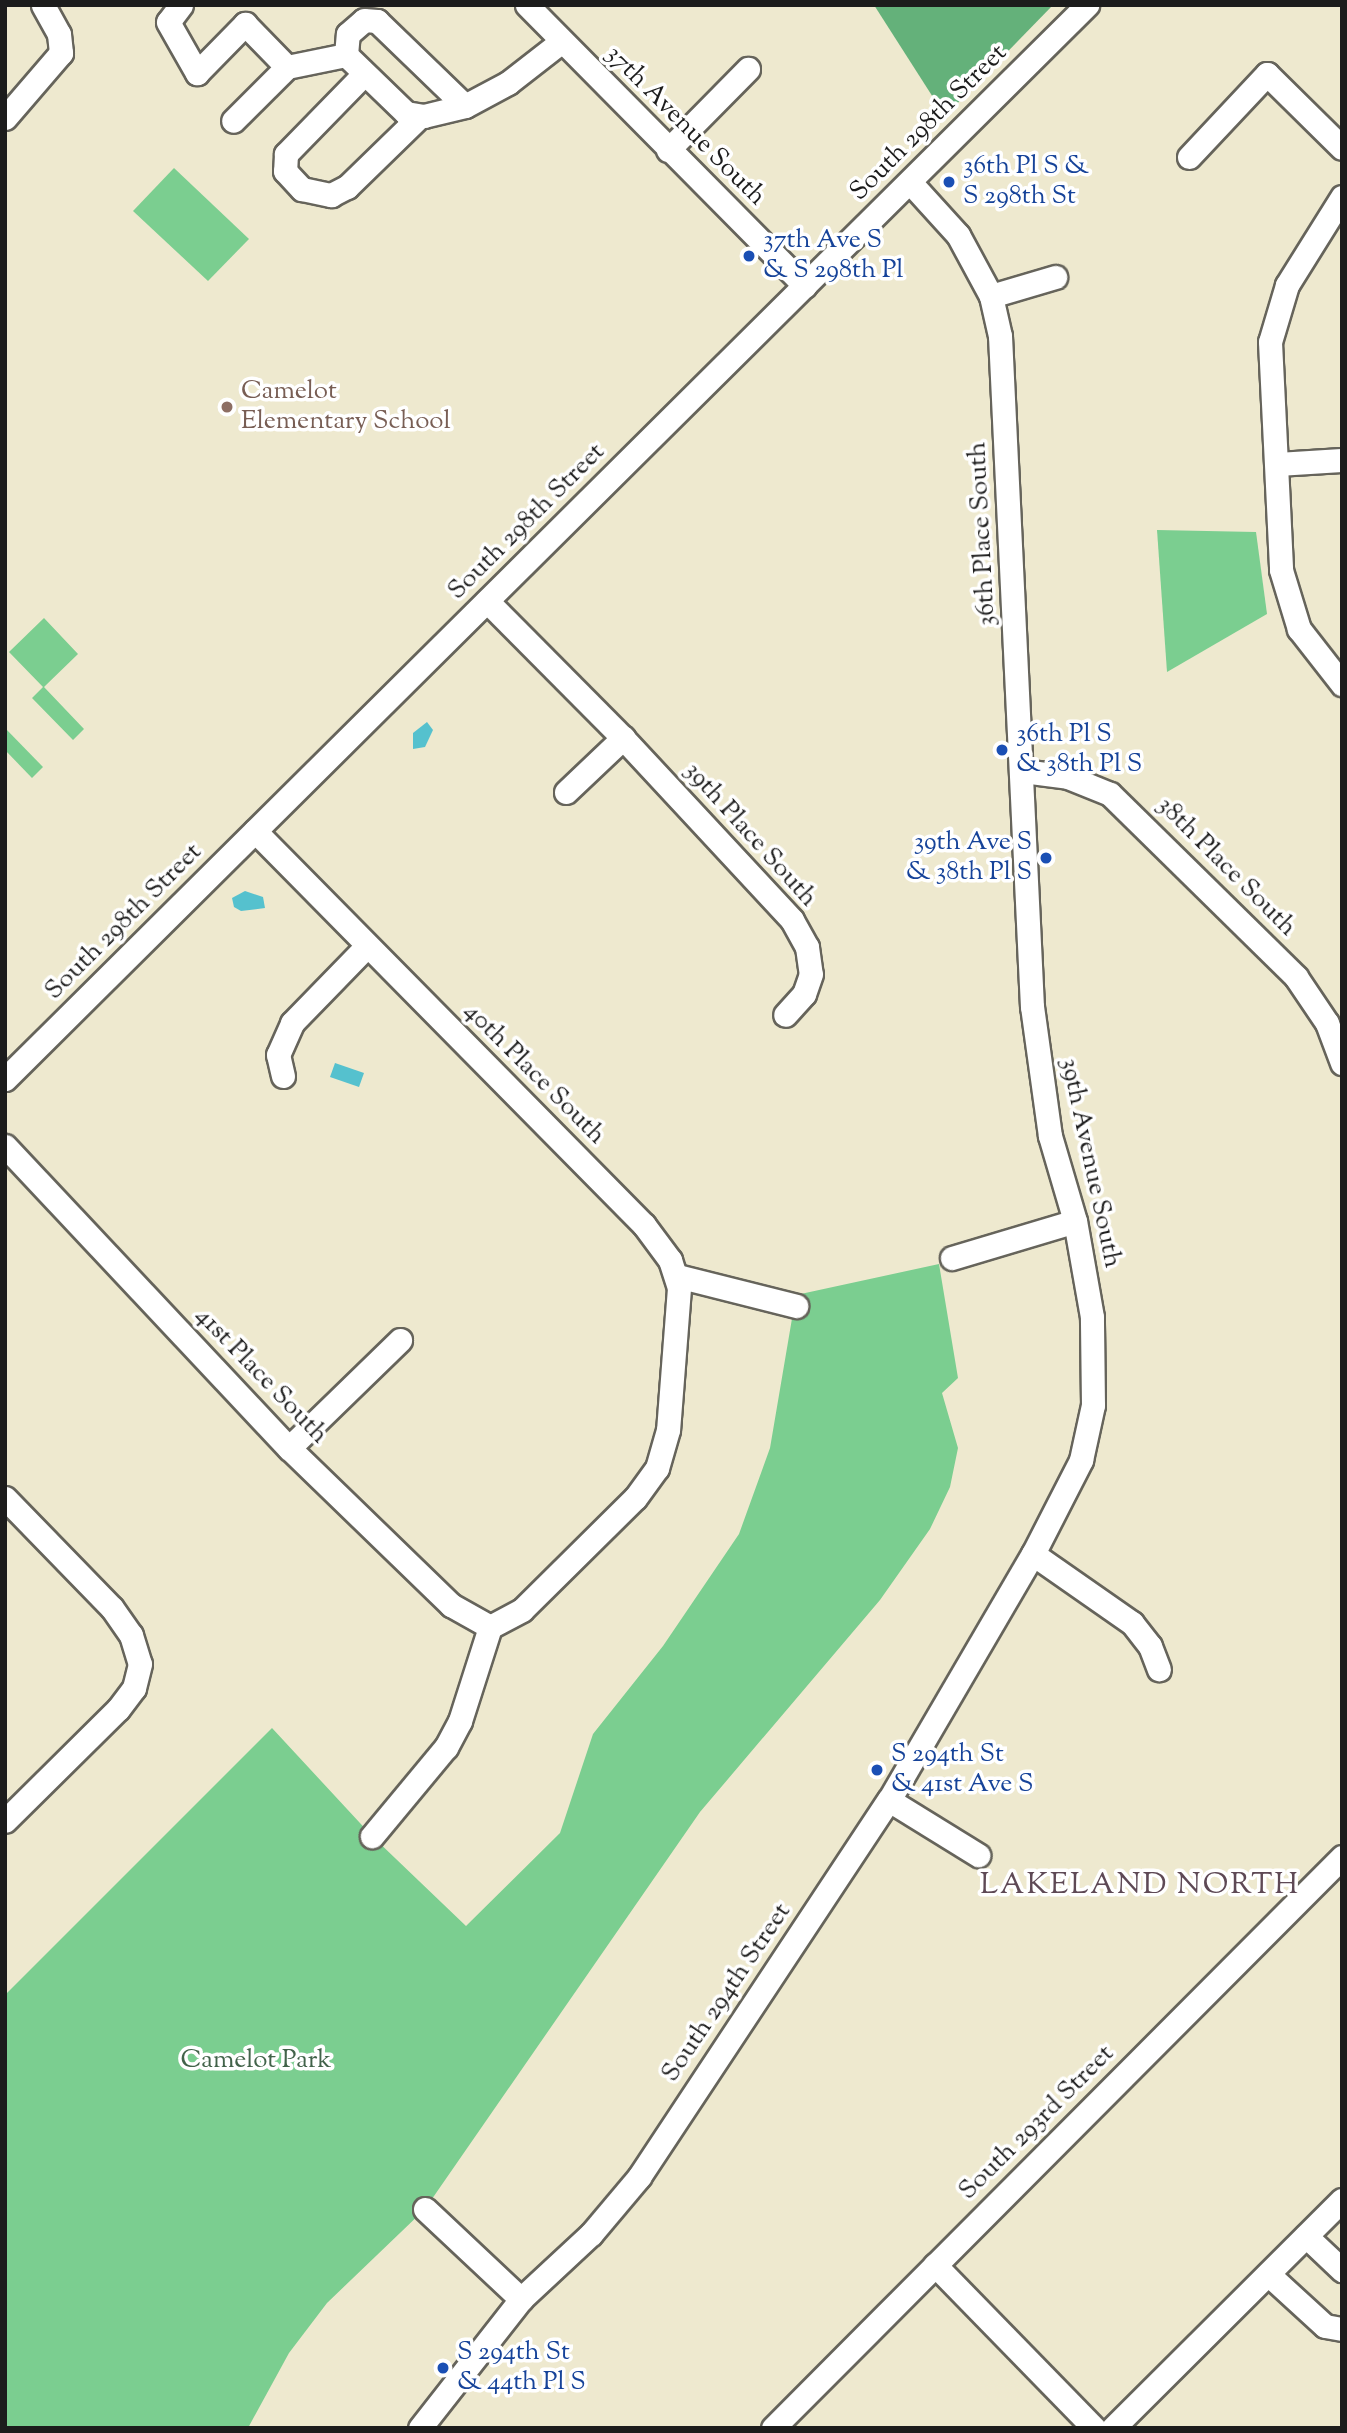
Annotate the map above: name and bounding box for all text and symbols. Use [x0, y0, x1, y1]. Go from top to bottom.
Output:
street label: South 298th Street [844, 38, 1014, 208]
street label: 37th Avenue South [598, 39, 772, 213]
place label: 36th Pl S & S 298th St [963, 151, 1089, 212]
marker: 36th Pl S & S 298th St [941, 174, 957, 190]
place label: 37th Ave S & S 298th Pl [763, 225, 904, 286]
marker: 37th Ave S & S 298th Pl [741, 248, 757, 264]
place label: Camelot Elementary School [241, 376, 451, 438]
marker: Camelot Elementary School [219, 399, 235, 415]
street label: South 298th Street [442, 437, 612, 607]
street label: 36th Place South [963, 441, 1003, 627]
place label: 36th Pl S & 38th Pl S [1016, 719, 1142, 780]
marker: 36th Pl S & 38th Pl S [994, 742, 1010, 758]
street label: 39th Place South [677, 756, 823, 914]
street label: 38th Place South [1150, 791, 1302, 943]
place label: 39th Ave S & 38th Pl S [906, 827, 1032, 888]
street label: South 298th Street [39, 837, 209, 1007]
marker: 39th Ave S & 38th Pl S [1038, 850, 1054, 866]
street label: 40th Place South [457, 997, 611, 1151]
street label: 39th Avenue South [1053, 1055, 1127, 1271]
street label: 41st Place South [188, 1301, 334, 1451]
place label: S 294th St & 41st Ave S [891, 1739, 1033, 1800]
marker: S 294th St & 41st Ave S [869, 1762, 885, 1778]
district label: LAKELAND NORTH [982, 1868, 1298, 1904]
street label: South 294th Street [656, 1898, 798, 2088]
street label: South 293rd Street [953, 2039, 1121, 2207]
park label: Camelot Park [180, 2045, 332, 2077]
place label: S 294th St & 44th Pl S [457, 2337, 586, 2398]
marker: S 294th St & 44th Pl S [435, 2360, 451, 2376]

